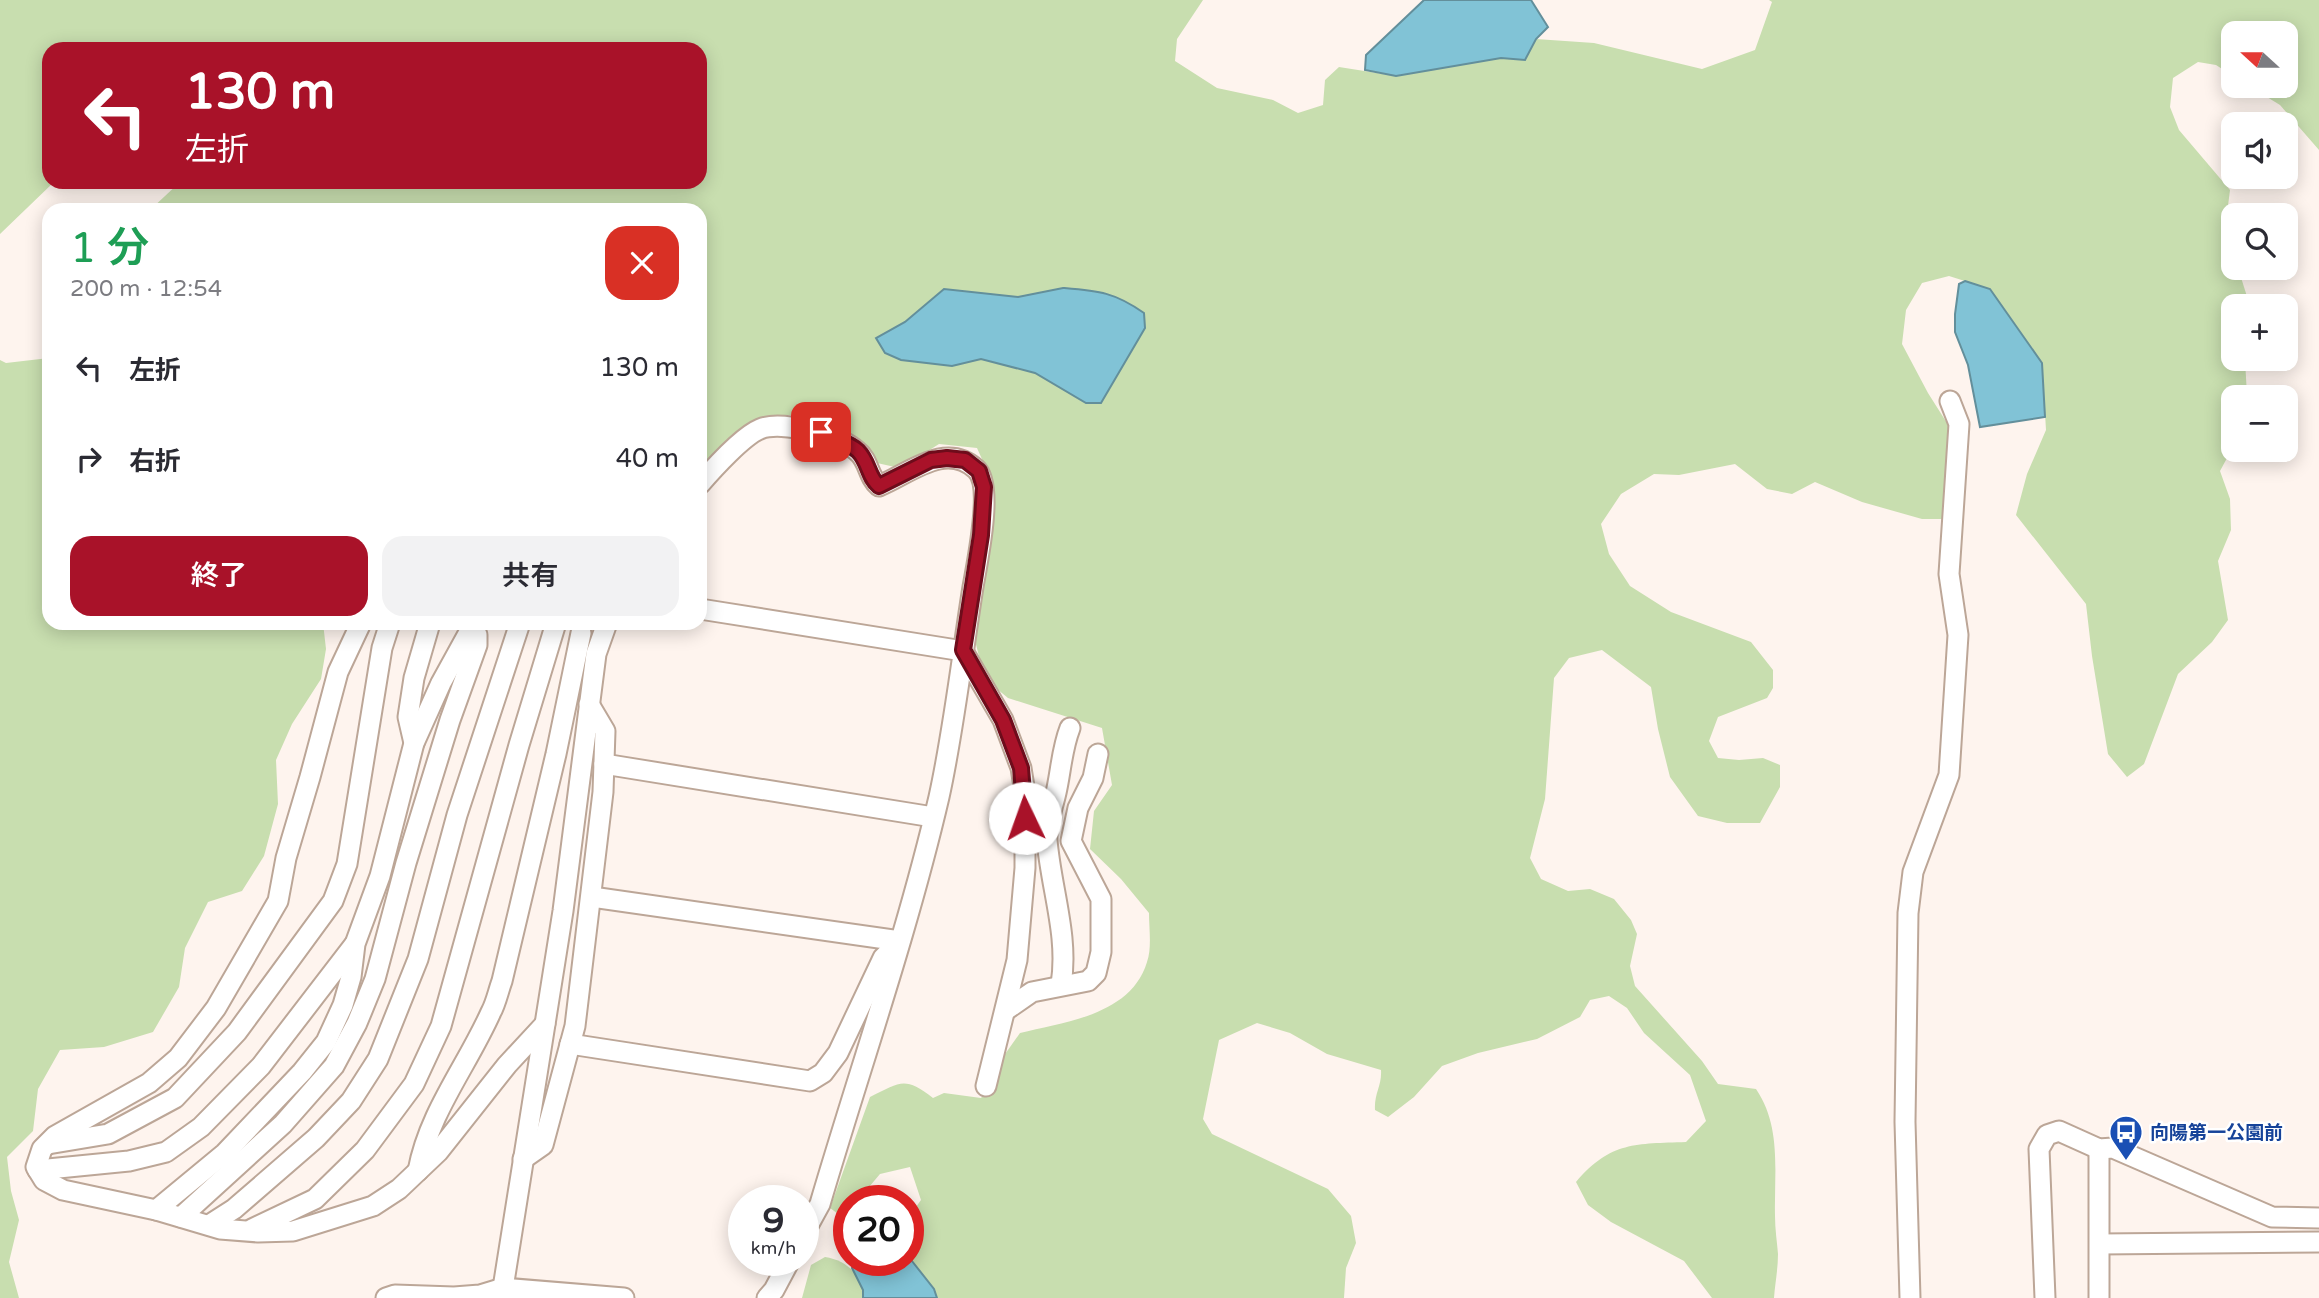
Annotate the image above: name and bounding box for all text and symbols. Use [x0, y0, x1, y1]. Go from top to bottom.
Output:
north arrow [2221, 21, 2298, 98]
map controls [2221, 21, 2298, 462]
text: 130 m [185, 63, 335, 122]
icon: left [70, 70, 161, 161]
button: sound [2221, 112, 2298, 189]
text: 左折 [185, 131, 249, 169]
button: search [2221, 203, 2298, 280]
text: 1 分 [70, 223, 149, 274]
button: close [605, 226, 679, 300]
text: 200 m · 12:54 [70, 275, 222, 303]
button: + [2221, 294, 2298, 371]
icon: left [70, 349, 108, 387]
text: 130 m [599, 352, 679, 383]
text: 左折 [129, 355, 181, 386]
button: − [2221, 385, 2298, 462]
pin [791, 402, 851, 462]
icon: arrive [802, 413, 840, 451]
icon: right [70, 440, 108, 478]
text: 40 m [616, 443, 679, 474]
text: 右折 [129, 446, 181, 477]
button: 終了 [70, 536, 368, 616]
button: 共有 [382, 536, 679, 616]
position arrow [988, 781, 1062, 855]
bus stop icon: 向陽第一公園前 [2107, 1113, 2145, 1162]
place label: 向陽第一公園前 [2150, 1122, 2283, 1144]
speed limit sign: 20 [833, 1185, 924, 1276]
text: 9 [763, 1200, 784, 1242]
text: km/h [751, 1237, 796, 1259]

